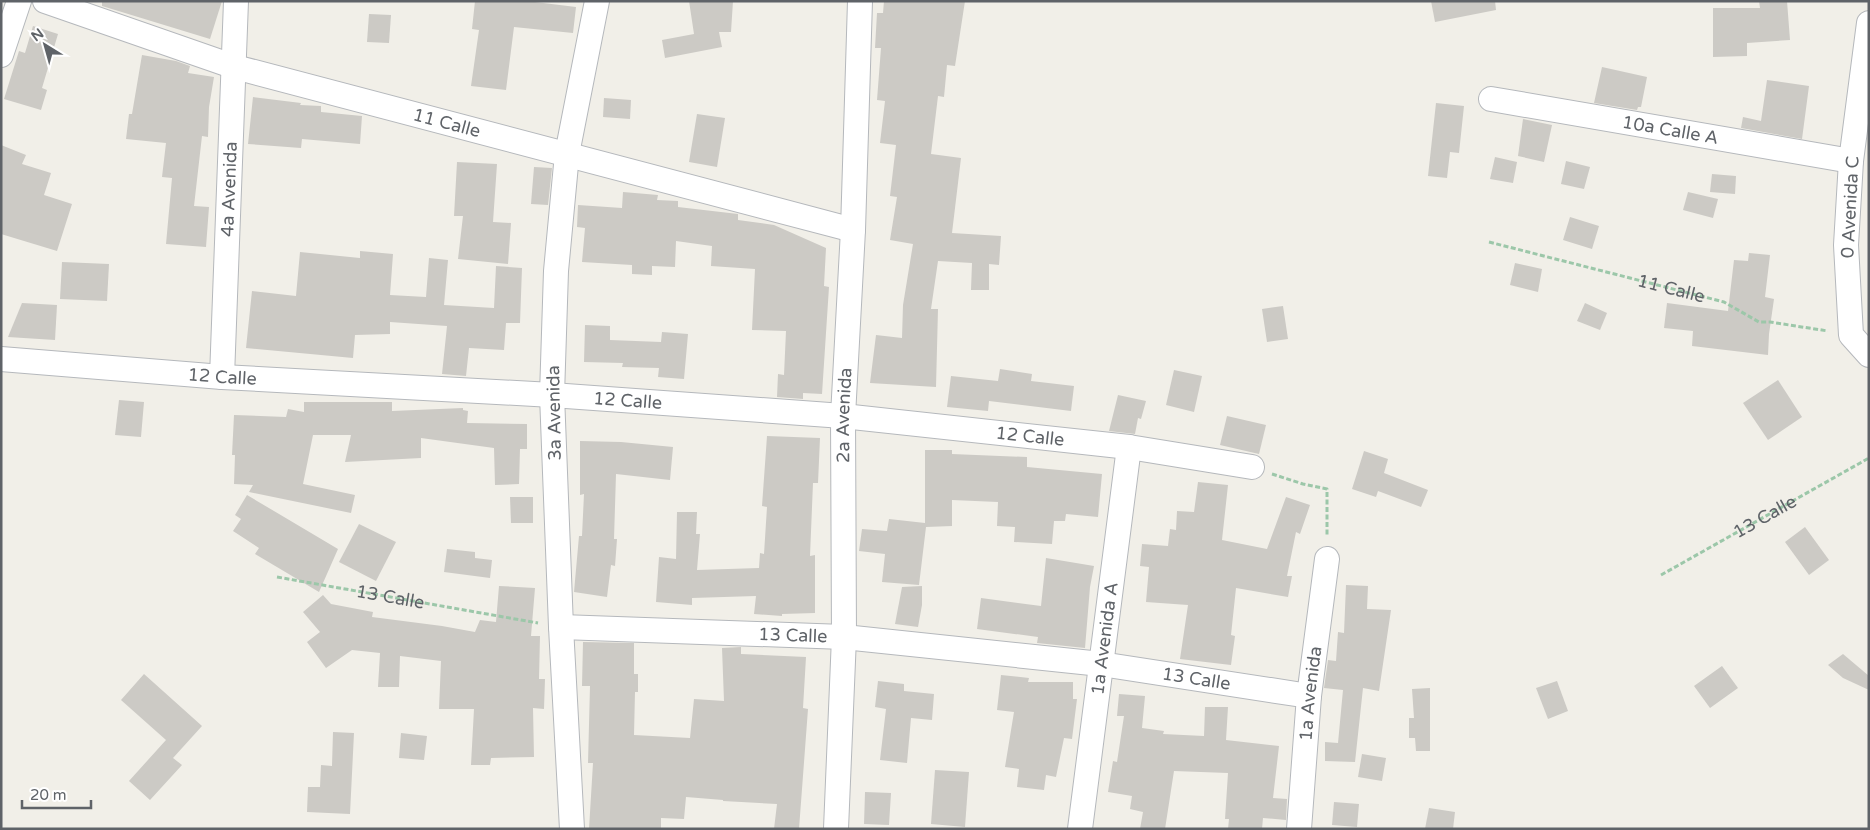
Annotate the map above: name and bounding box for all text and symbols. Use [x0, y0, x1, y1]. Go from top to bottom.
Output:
north arrow [20, 20, 70, 70]
text: N [28, 25, 47, 45]
street label: 11 Calle [410, 103, 483, 142]
street label: 10a Calle A [1621, 111, 1720, 149]
street label: 4a Avenida [216, 141, 242, 237]
street label: 0 Avenida C [1836, 155, 1864, 259]
street label: 11 Calle [1635, 269, 1707, 308]
street label: 12 Calle [187, 363, 257, 390]
street label: 3a Avenida [542, 365, 566, 461]
street label: 2a Avenida [832, 367, 857, 463]
street label: 12 Calle [592, 387, 663, 414]
street label: 12 Calle [994, 422, 1065, 451]
street label: 13 Calle [1729, 490, 1800, 543]
street label: 13 Calle [354, 580, 426, 614]
street label: 1a Avenida A [1086, 581, 1123, 696]
street label: 13 Calle [758, 623, 828, 647]
street label: 1a Avenida [1295, 645, 1326, 742]
street label: 13 Calle [1160, 663, 1232, 695]
scale bar [22, 778, 91, 810]
text: 20 m [30, 786, 67, 804]

